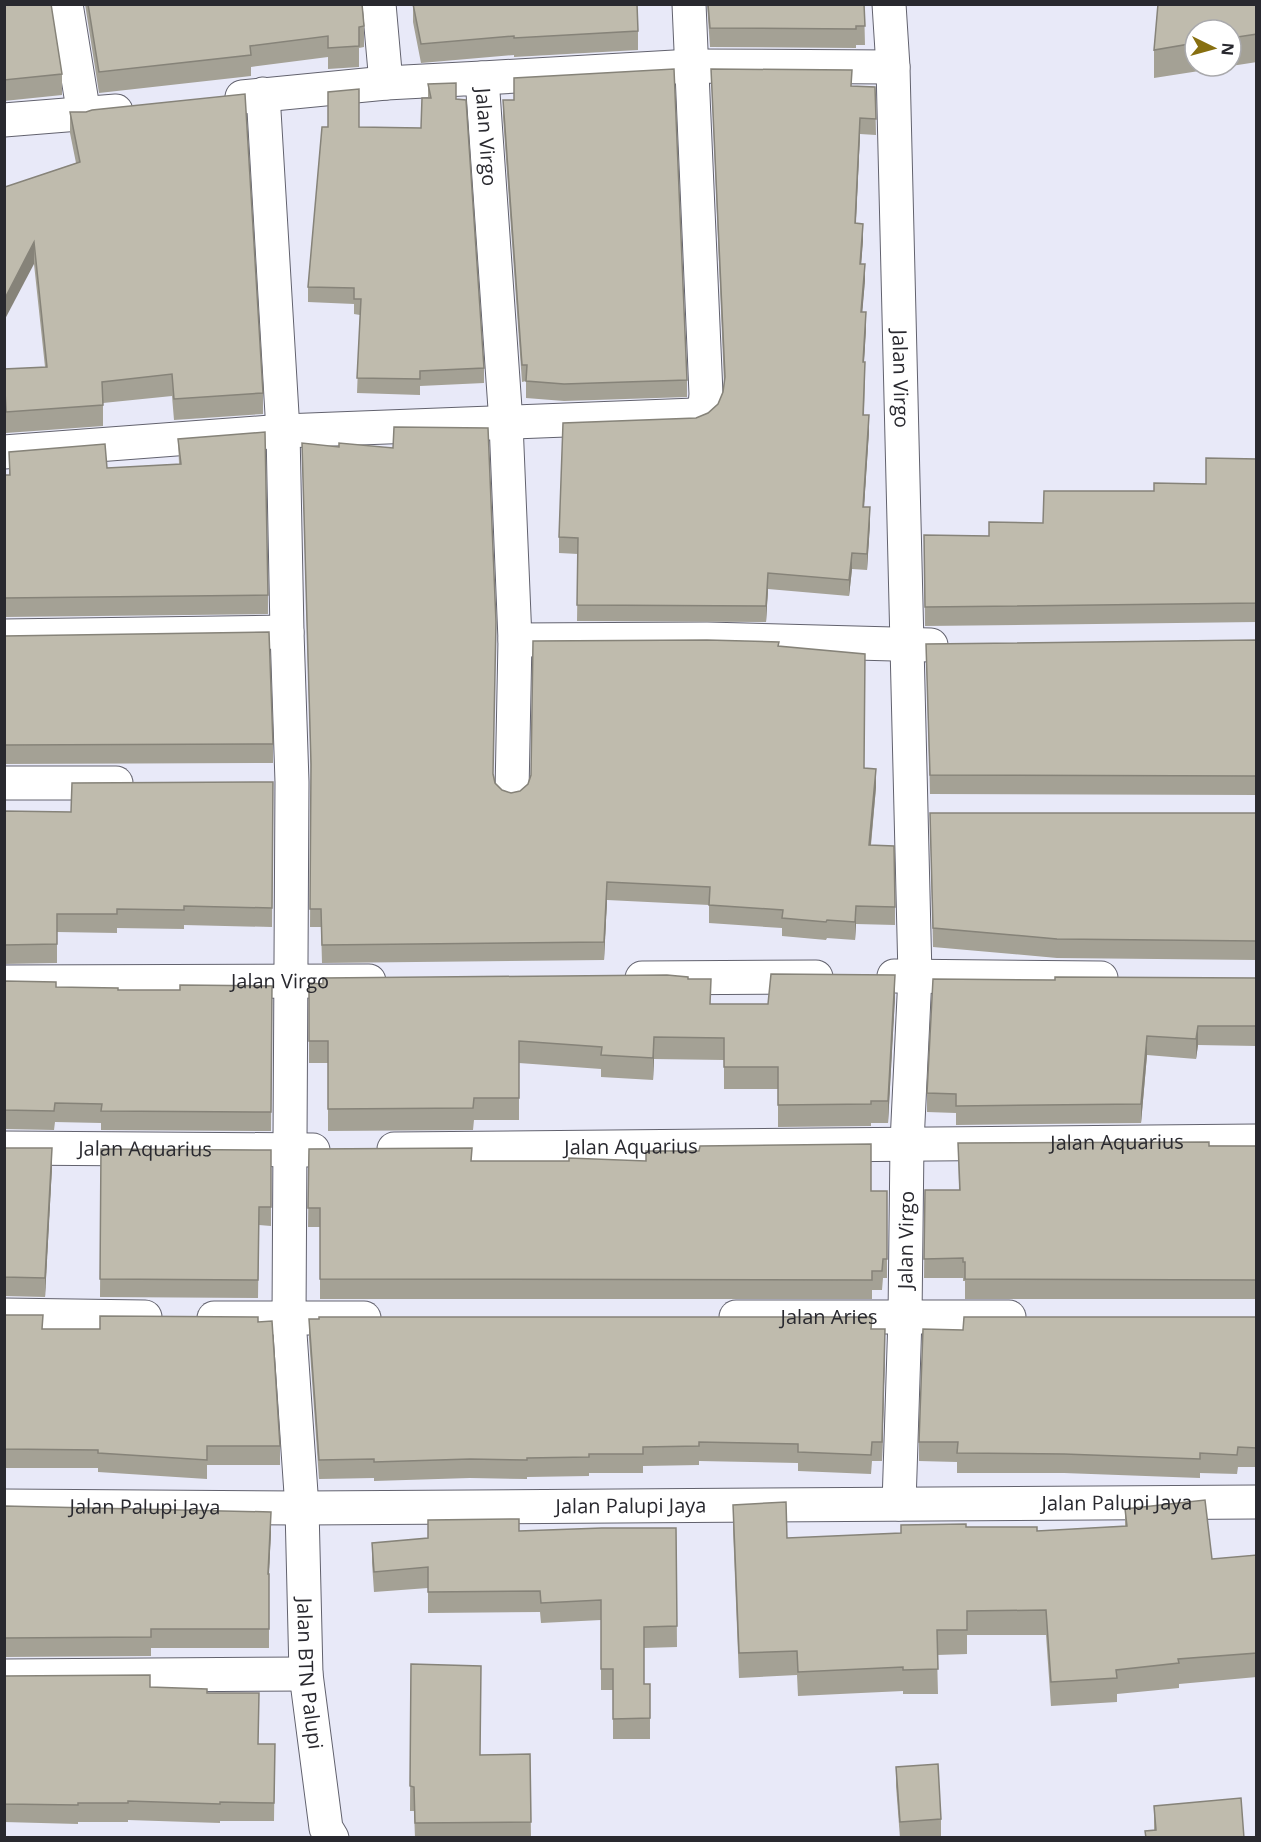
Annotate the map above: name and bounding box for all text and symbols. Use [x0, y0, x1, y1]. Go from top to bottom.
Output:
north arrow [1183, 18, 1243, 78]
text: N [1216, 42, 1239, 57]
street label: Jalan Virgo [470, 85, 503, 187]
street label: Jalan Virgo [886, 327, 916, 428]
street label: Jalan Virgo [229, 967, 329, 994]
street label: Jalan Aquarius [1048, 1128, 1184, 1156]
street label: Jalan Aquarius [562, 1132, 698, 1160]
street label: Jalan Aquarius [76, 1134, 212, 1162]
street label: Jalan Virgo [891, 1191, 920, 1291]
street label: Jalan Aries [779, 1303, 877, 1330]
street label: Jalan Palupi Jaya [1039, 1488, 1192, 1516]
street label: Jalan Palupi Jaya [553, 1491, 706, 1519]
street label: Jalan Palupi Jaya [68, 1492, 220, 1520]
street label: Jalan BTN Palupi [291, 1595, 330, 1751]

